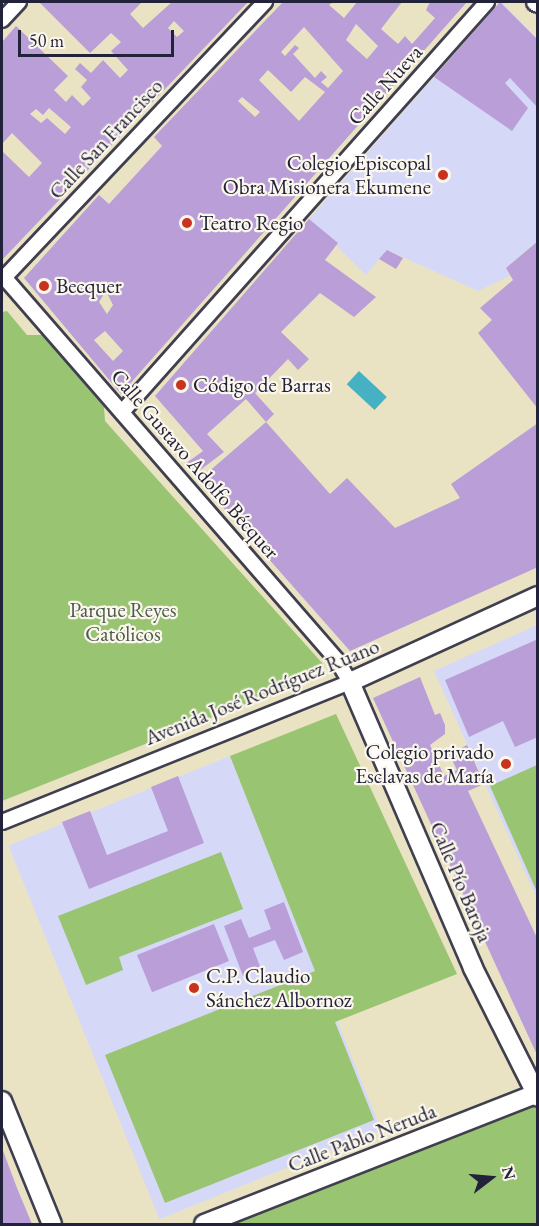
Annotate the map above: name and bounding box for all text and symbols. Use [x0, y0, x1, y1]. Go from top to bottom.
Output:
scale bar [21, 18, 177, 56]
text: 50 m [29, 29, 64, 52]
street label: Calle Nueva [343, 40, 427, 130]
street label: Calle San Francisco [44, 74, 168, 204]
place label: Colegio Episcopal Obra Misionera Ekumene [223, 150, 431, 200]
marker: Colegio Episcopal Obra Misionera Ekumene [436, 168, 450, 182]
place label: Teatro Regio [199, 210, 303, 236]
marker: Teatro Regio [180, 216, 194, 230]
place label: Becquer [56, 273, 122, 299]
marker: Becquer [37, 279, 51, 293]
street label: Calle Gustavo Adolfo Bécquer [106, 364, 284, 564]
place label: Código de Barras [193, 372, 331, 398]
marker: Código de Barras [174, 378, 188, 392]
park label: Parque Reyes Católicos [69, 597, 177, 647]
street label: Avenida José Rodríguez Ruano [141, 633, 383, 751]
place label: Colegio privado Esclavas de María [355, 739, 494, 789]
marker: Colegio privado Esclavas de María [499, 757, 513, 771]
street label: Calle Pío Baroja [424, 818, 498, 946]
place label: C.P. Claudio Sánchez Albornoz [206, 963, 352, 1013]
marker: C.P. Claudio Sánchez Albornoz [187, 981, 201, 995]
street label: Calle Pablo Neruda [284, 1098, 440, 1178]
north arrow [461, 1148, 521, 1208]
text: N [497, 1164, 521, 1182]

